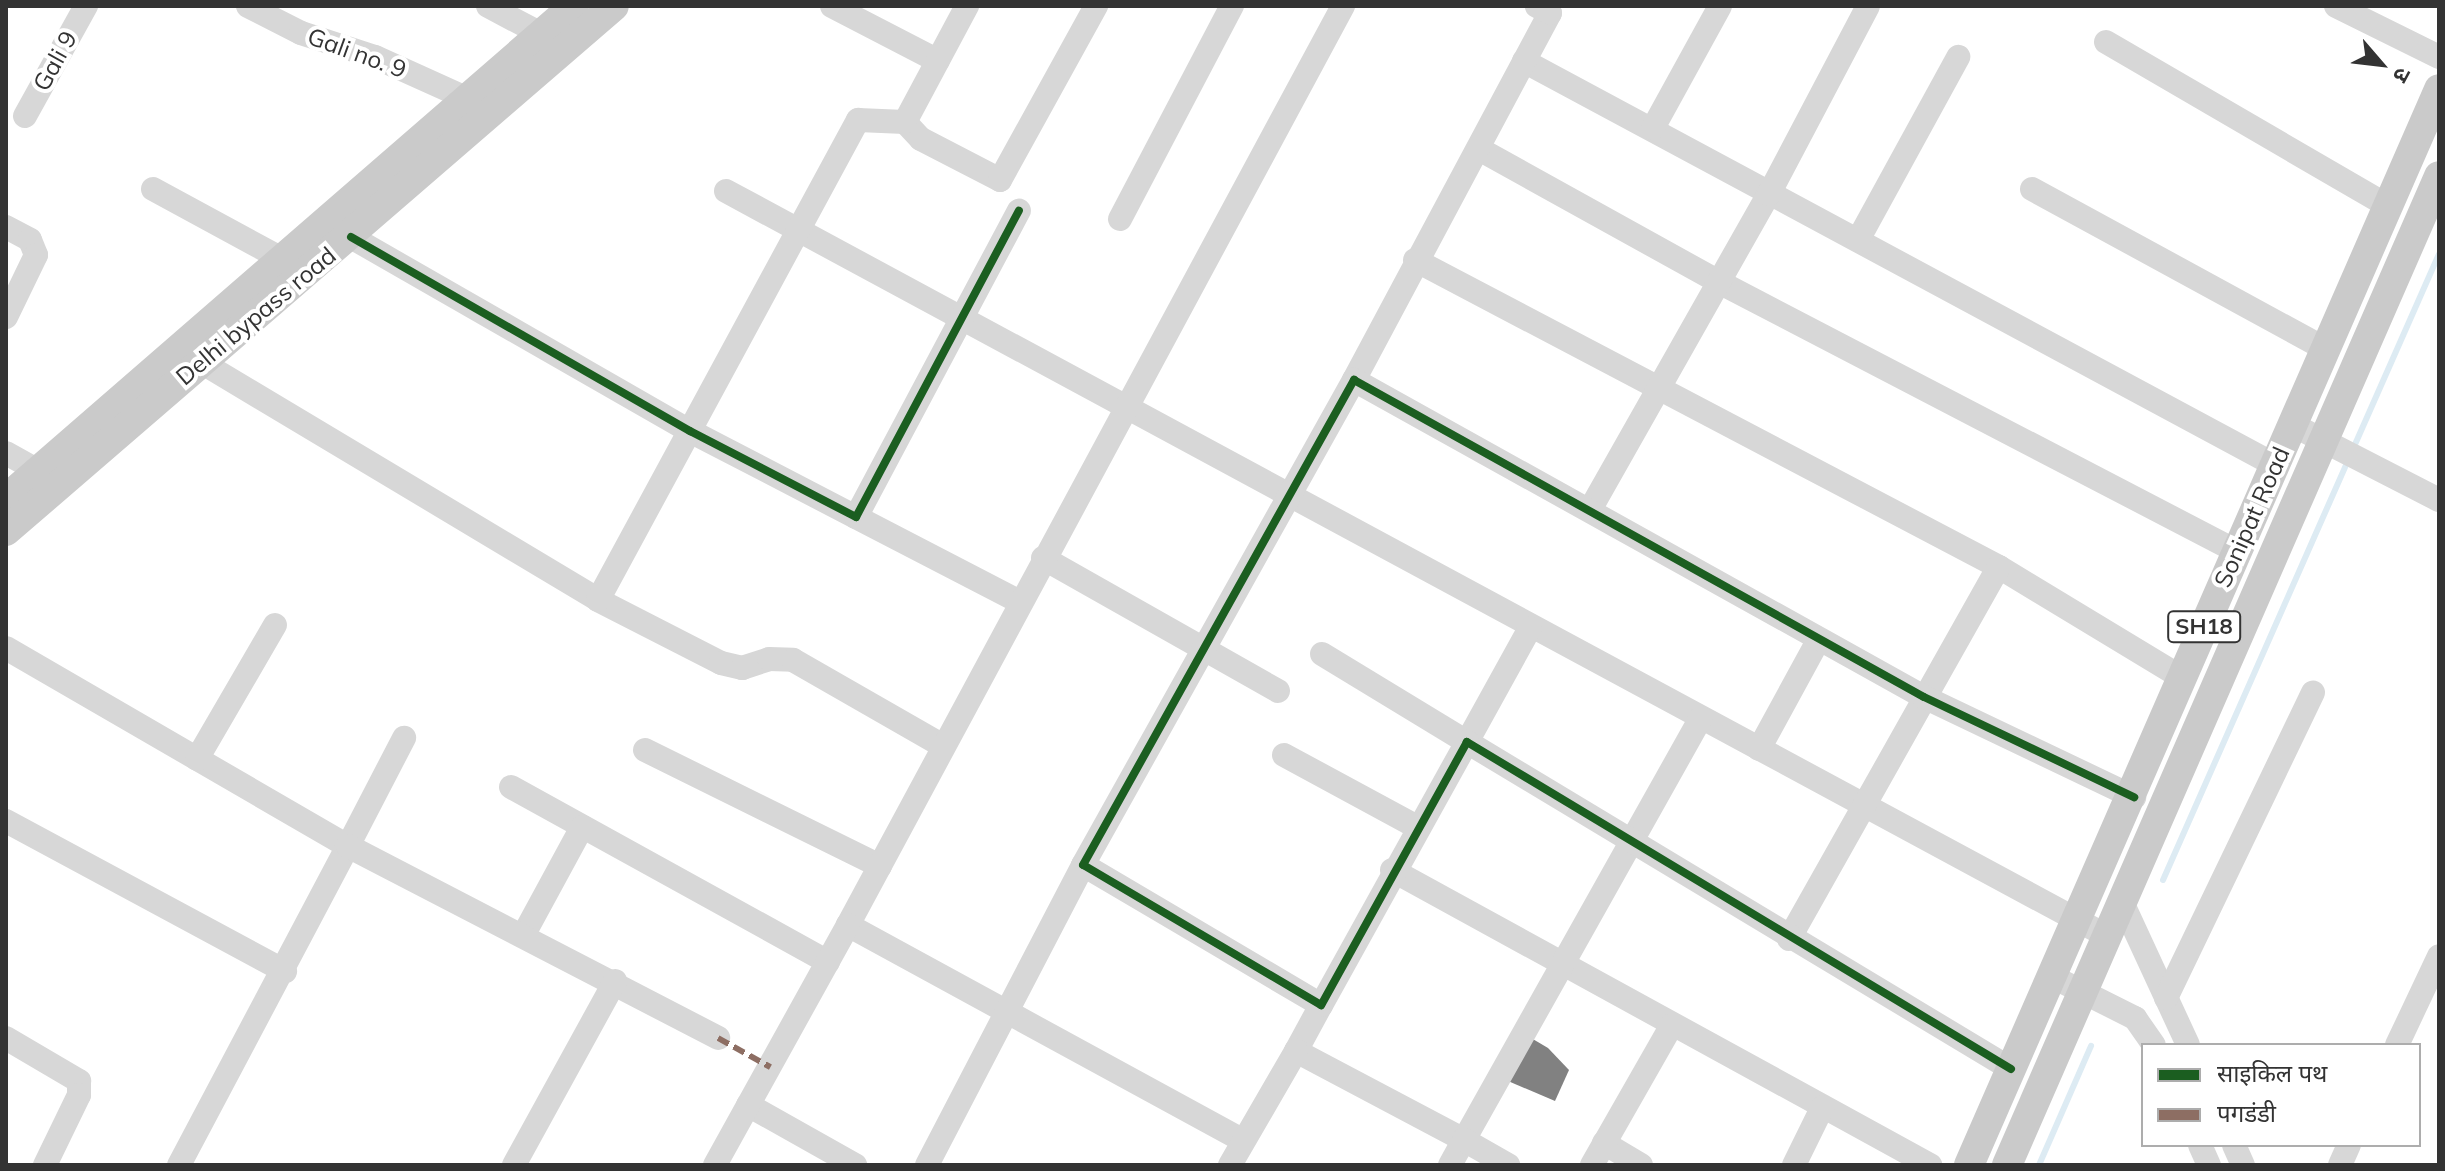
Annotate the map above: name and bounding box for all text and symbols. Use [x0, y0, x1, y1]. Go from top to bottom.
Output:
street label: Gali no. 9 [304, 22, 410, 84]
north arrow [2341, 24, 2421, 104]
street label: Gali 9 [27, 26, 83, 96]
text: उ [2387, 63, 2418, 88]
street label: Delhi bypass road [170, 241, 342, 391]
street label: Sonipat Road [2208, 442, 2296, 592]
road number: SH18 [2166, 609, 2242, 645]
legend [2141, 1043, 2421, 1147]
text: साइकिल पथ [2217, 1058, 2327, 1088]
text: पगडंडी [2217, 1098, 2276, 1128]

